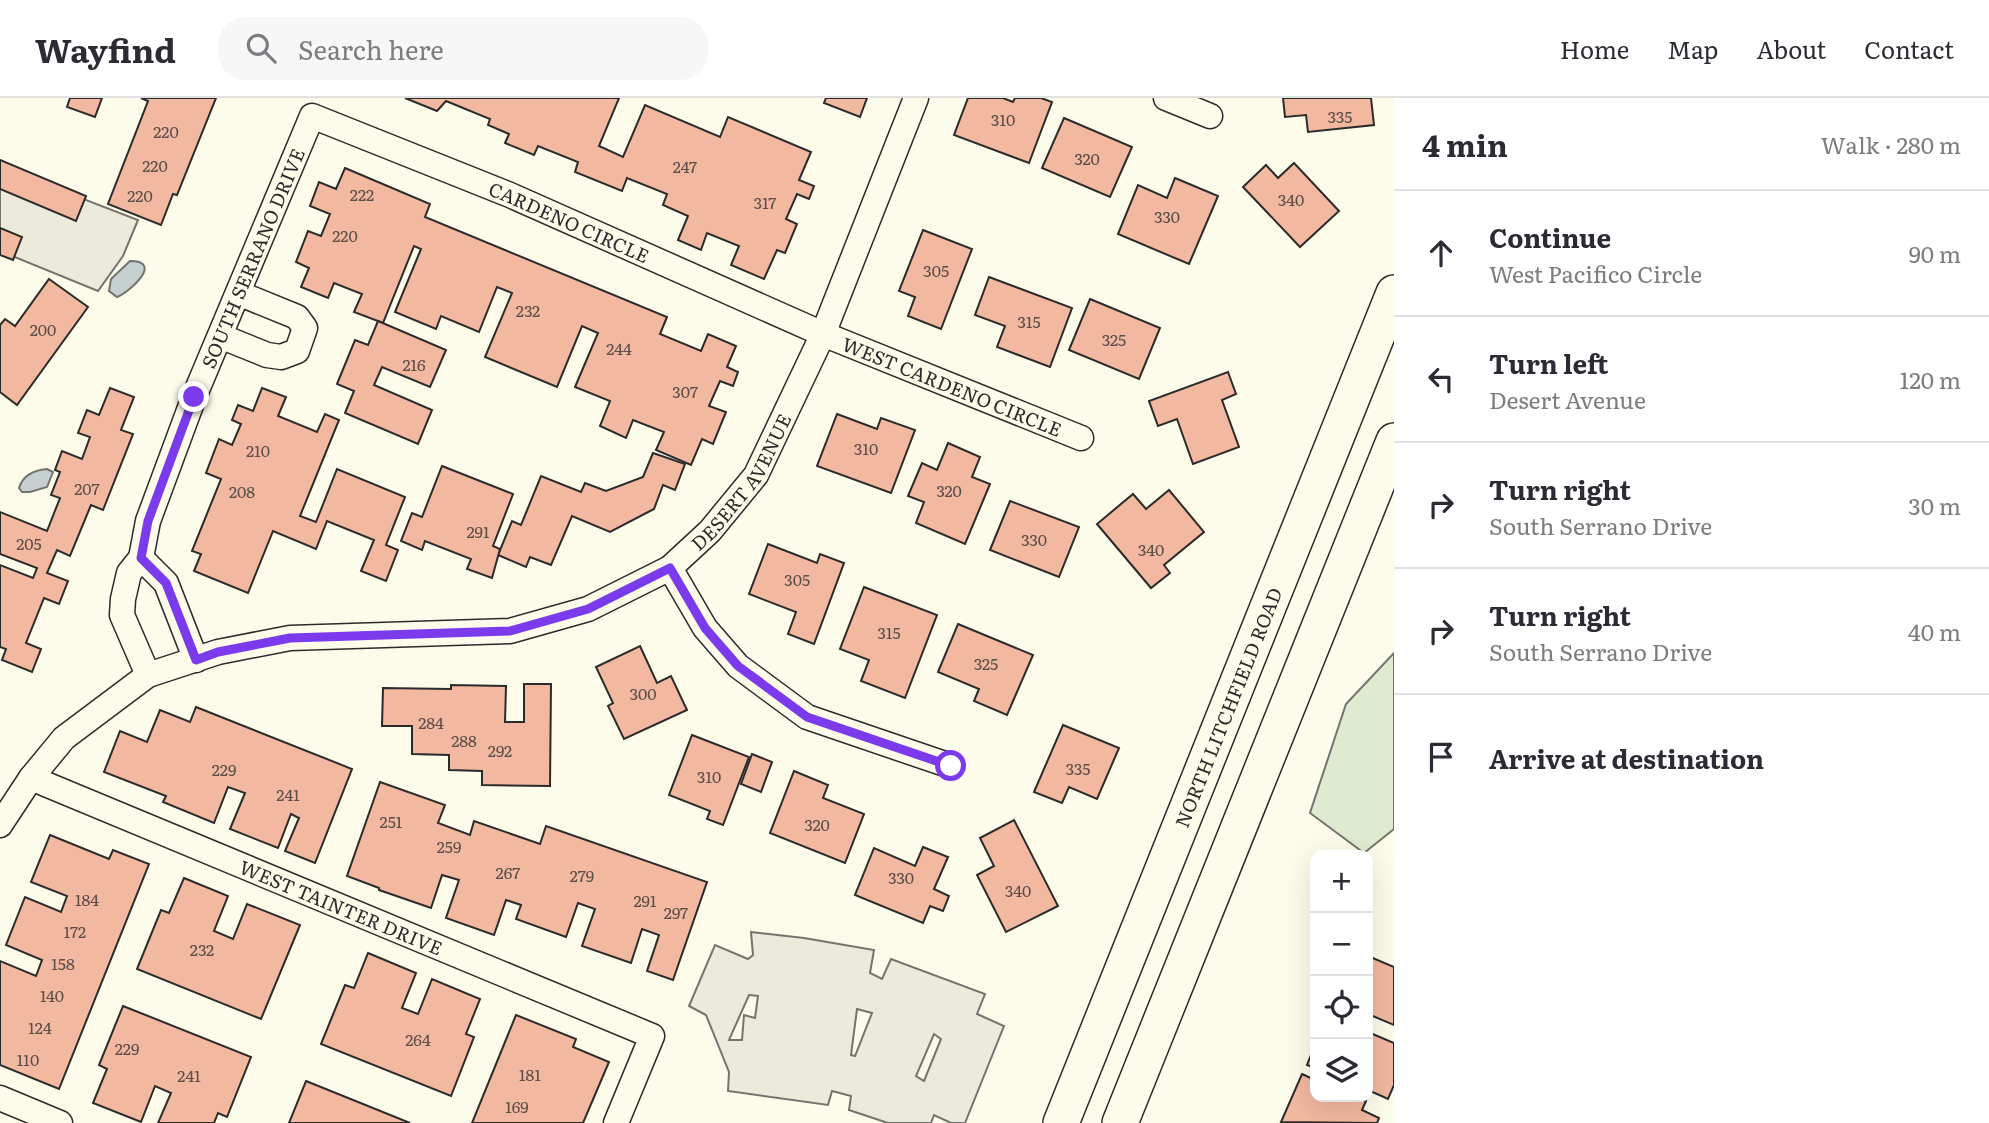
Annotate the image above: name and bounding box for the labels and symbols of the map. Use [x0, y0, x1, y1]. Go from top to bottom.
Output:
house number: 335 [1328, 104, 1352, 128]
house number: 310 [991, 107, 1015, 131]
house number: 220 [153, 119, 179, 143]
street label: SOUTH SERRANO DRIVE [194, 144, 311, 372]
house number: 320 [1074, 146, 1100, 170]
house number: 220 [142, 153, 168, 177]
house number: 247 [673, 154, 697, 178]
street label: CARDENO CIRCLE [485, 174, 654, 269]
house number: 222 [350, 182, 374, 206]
house number: 220 [127, 183, 153, 207]
house number: 340 [1278, 187, 1304, 211]
house number: 317 [754, 190, 776, 214]
house number: 330 [1154, 204, 1180, 228]
house number: 220 [332, 223, 358, 247]
house number: 305 [923, 258, 949, 282]
house number: 232 [516, 298, 540, 322]
house number: 315 [1017, 309, 1041, 333]
house number: 200 [30, 317, 56, 341]
house number: 325 [1102, 327, 1126, 351]
street label: WEST CARDENO CIRCLE [838, 329, 1066, 443]
house number: 244 [606, 336, 632, 360]
house number: 216 [402, 352, 426, 376]
house number: 307 [672, 379, 698, 403]
route end [178, 381, 209, 412]
street label: DESERT AVENUE [684, 409, 797, 556]
house number: 310 [854, 436, 878, 460]
house number: 210 [246, 438, 270, 462]
house number: 207 [74, 476, 100, 500]
house number: 320 [936, 478, 962, 502]
house number: 208 [229, 479, 255, 503]
house number: 291 [467, 519, 490, 543]
house number: 330 [1021, 527, 1047, 551]
house number: 205 [16, 531, 42, 555]
house number: 340 [1138, 537, 1164, 561]
house number: 305 [784, 567, 810, 591]
street label: NORTH LITCHFIELD ROAD [1167, 583, 1289, 831]
house number: 315 [877, 620, 901, 644]
house number: 325 [974, 651, 998, 675]
house number: 300 [629, 681, 657, 705]
house number: 284 [418, 710, 444, 734]
house number: 288 [451, 728, 477, 752]
house number: 292 [488, 738, 512, 762]
route start [935, 750, 966, 781]
house number: 335 [1066, 756, 1090, 780]
house number: 229 [212, 757, 236, 781]
house number: 310 [697, 764, 721, 788]
house number: 241 [276, 782, 300, 806]
house number: 251 [380, 809, 403, 833]
house number: 320 [804, 812, 830, 836]
house number: 259 [437, 834, 461, 858]
street label: WEST TAINTER DRIVE [236, 852, 447, 962]
house number: 267 [496, 860, 520, 884]
house number: 279 [570, 863, 594, 887]
house number: 330 [888, 865, 914, 889]
house number: 340 [1005, 878, 1031, 902]
house number: 184 [75, 887, 99, 911]
house number: 291 [634, 888, 657, 912]
house number: 297 [664, 900, 688, 924]
house number: 172 [64, 919, 86, 943]
house number: 232 [190, 937, 214, 961]
house number: 158 [51, 951, 75, 975]
house number: 140 [40, 983, 64, 1007]
house number: 124 [28, 1015, 52, 1039]
house number: 264 [405, 1027, 431, 1051]
house number: 229 [115, 1036, 139, 1060]
house number: 110 [17, 1047, 39, 1071]
house number: 181 [519, 1062, 541, 1086]
house number: 241 [177, 1063, 201, 1087]
house number: 169 [505, 1094, 529, 1118]

